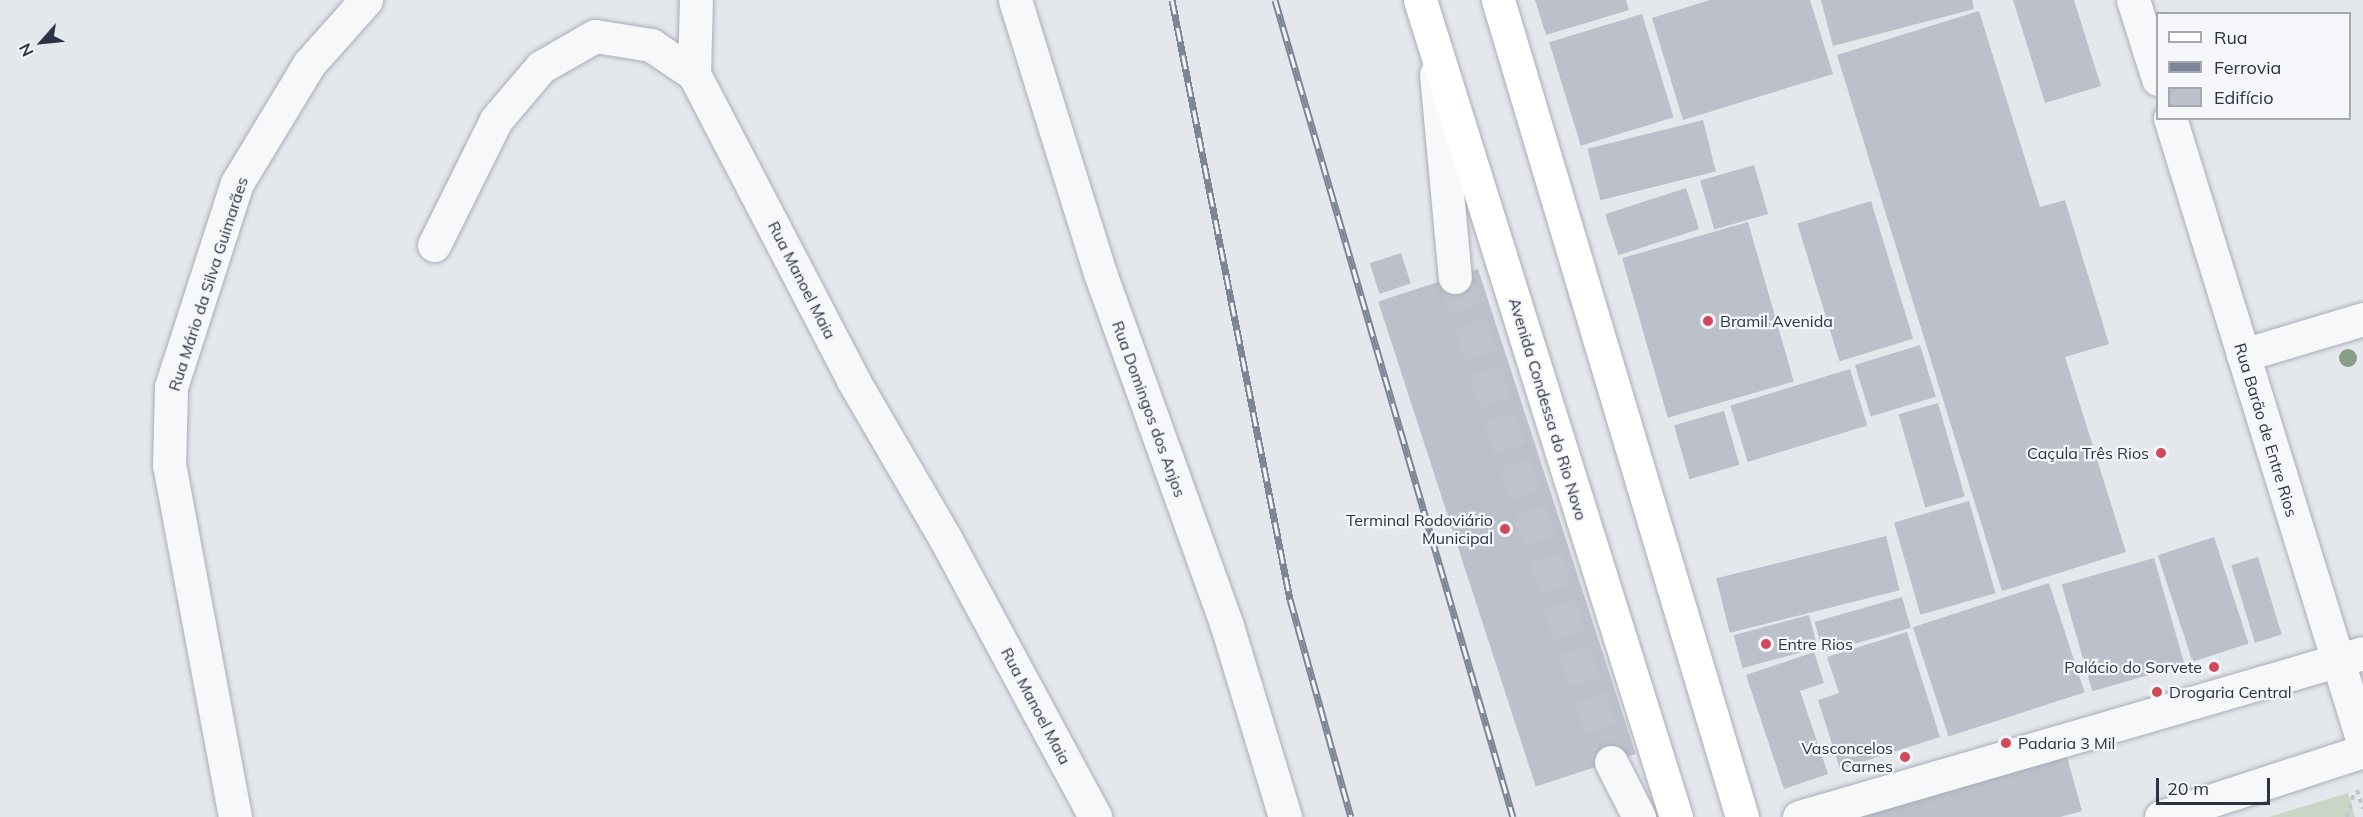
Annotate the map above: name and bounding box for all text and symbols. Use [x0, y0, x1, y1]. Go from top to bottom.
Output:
north arrow [12, 12, 72, 72]
legend [2156, 12, 2351, 120]
text: Rua [2214, 26, 2248, 49]
text: N [14, 40, 38, 60]
text: Ferrovia [2214, 56, 2281, 79]
text: Edifício [2214, 86, 2273, 109]
street label: Rua Mário da Silva Guimarães [164, 175, 252, 393]
street label: Rua Manoel Maia [764, 218, 840, 342]
street label: Avenida Condessa do Rio Novo [1505, 296, 1591, 522]
place label: Bramil Avenida [1720, 311, 1833, 331]
marker: Bramil Avenida [1701, 314, 1715, 328]
street label: Rua Domingos dos Anjos [1108, 318, 1190, 500]
street label: Rua Barão de Entre Rios [2230, 341, 2302, 519]
place label: Caçula Três Rios [2027, 443, 2149, 463]
marker: Caçula Três Rios [2154, 446, 2168, 460]
place label: Terminal Rodoviário Municipal [1346, 510, 1493, 548]
marker: Terminal Rodoviário Municipal [1498, 522, 1512, 536]
place label: Entre Rios [1778, 634, 1853, 654]
marker: Entre Rios [1759, 637, 1773, 651]
street label: Rua Manoel Maia [997, 644, 1075, 768]
place label: Palácio do Sorvete [2064, 657, 2202, 677]
marker: Palácio do Sorvete [2207, 660, 2221, 674]
place label: Drogaria Central [2169, 682, 2292, 702]
marker: Drogaria Central [2150, 685, 2164, 699]
place label: Padaria 3 Mil [2018, 733, 2115, 753]
marker: Padaria 3 Mil [1999, 736, 2013, 750]
place label: Vasconcelos Carnes [1802, 738, 1893, 776]
marker: Vasconcelos Carnes [1898, 750, 1912, 764]
scale bar [2159, 766, 2273, 804]
text: 20 m [2167, 777, 2209, 800]

